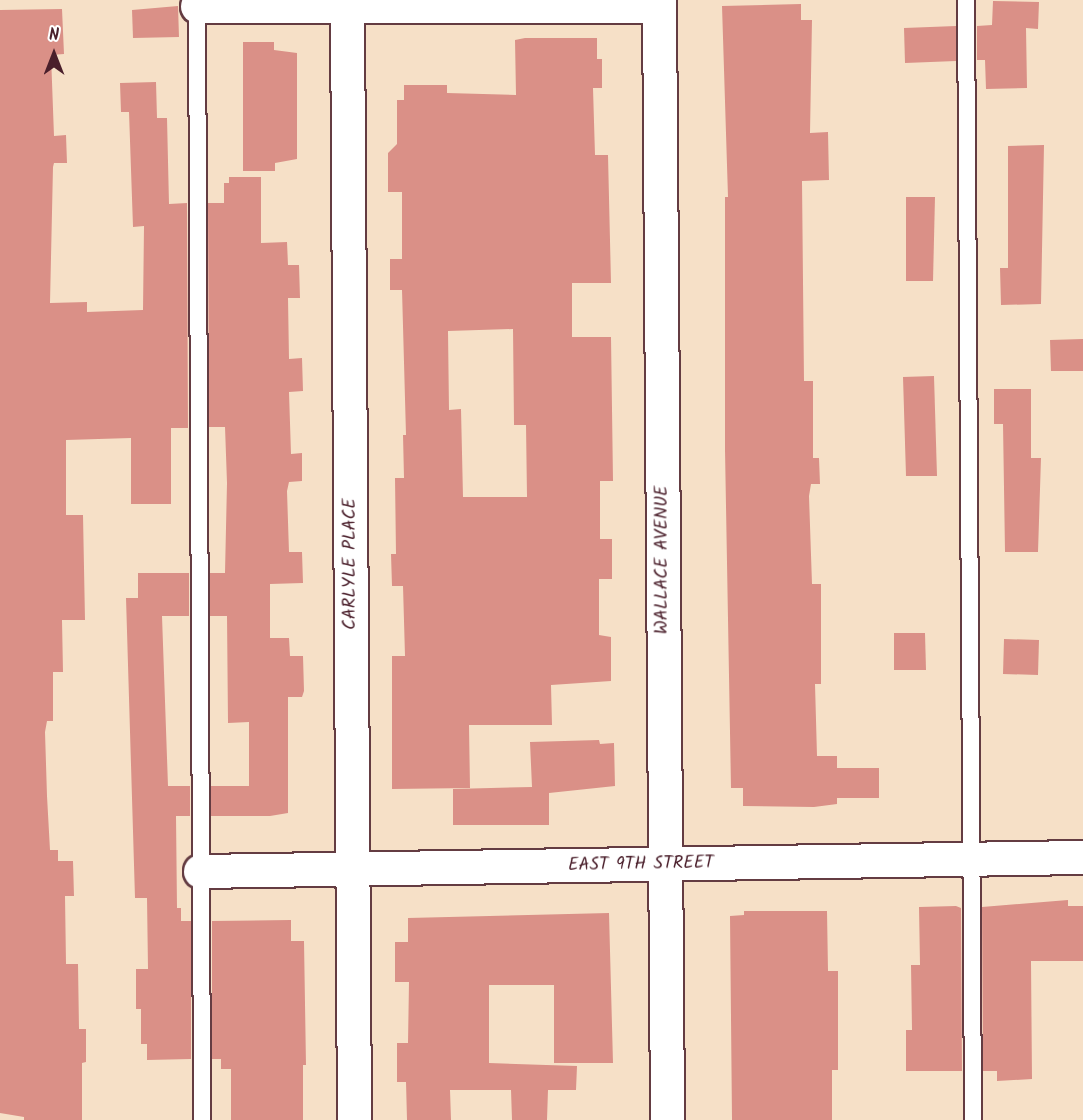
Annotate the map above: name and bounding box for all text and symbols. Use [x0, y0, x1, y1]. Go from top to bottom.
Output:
text: N [49, 23, 59, 48]
north arrow [24, 24, 84, 84]
street label: WALLACE AVENUE [652, 486, 674, 634]
street label: CARLYLE PLACE [340, 498, 362, 630]
street label: EAST 9TH STREET [568, 853, 714, 877]

